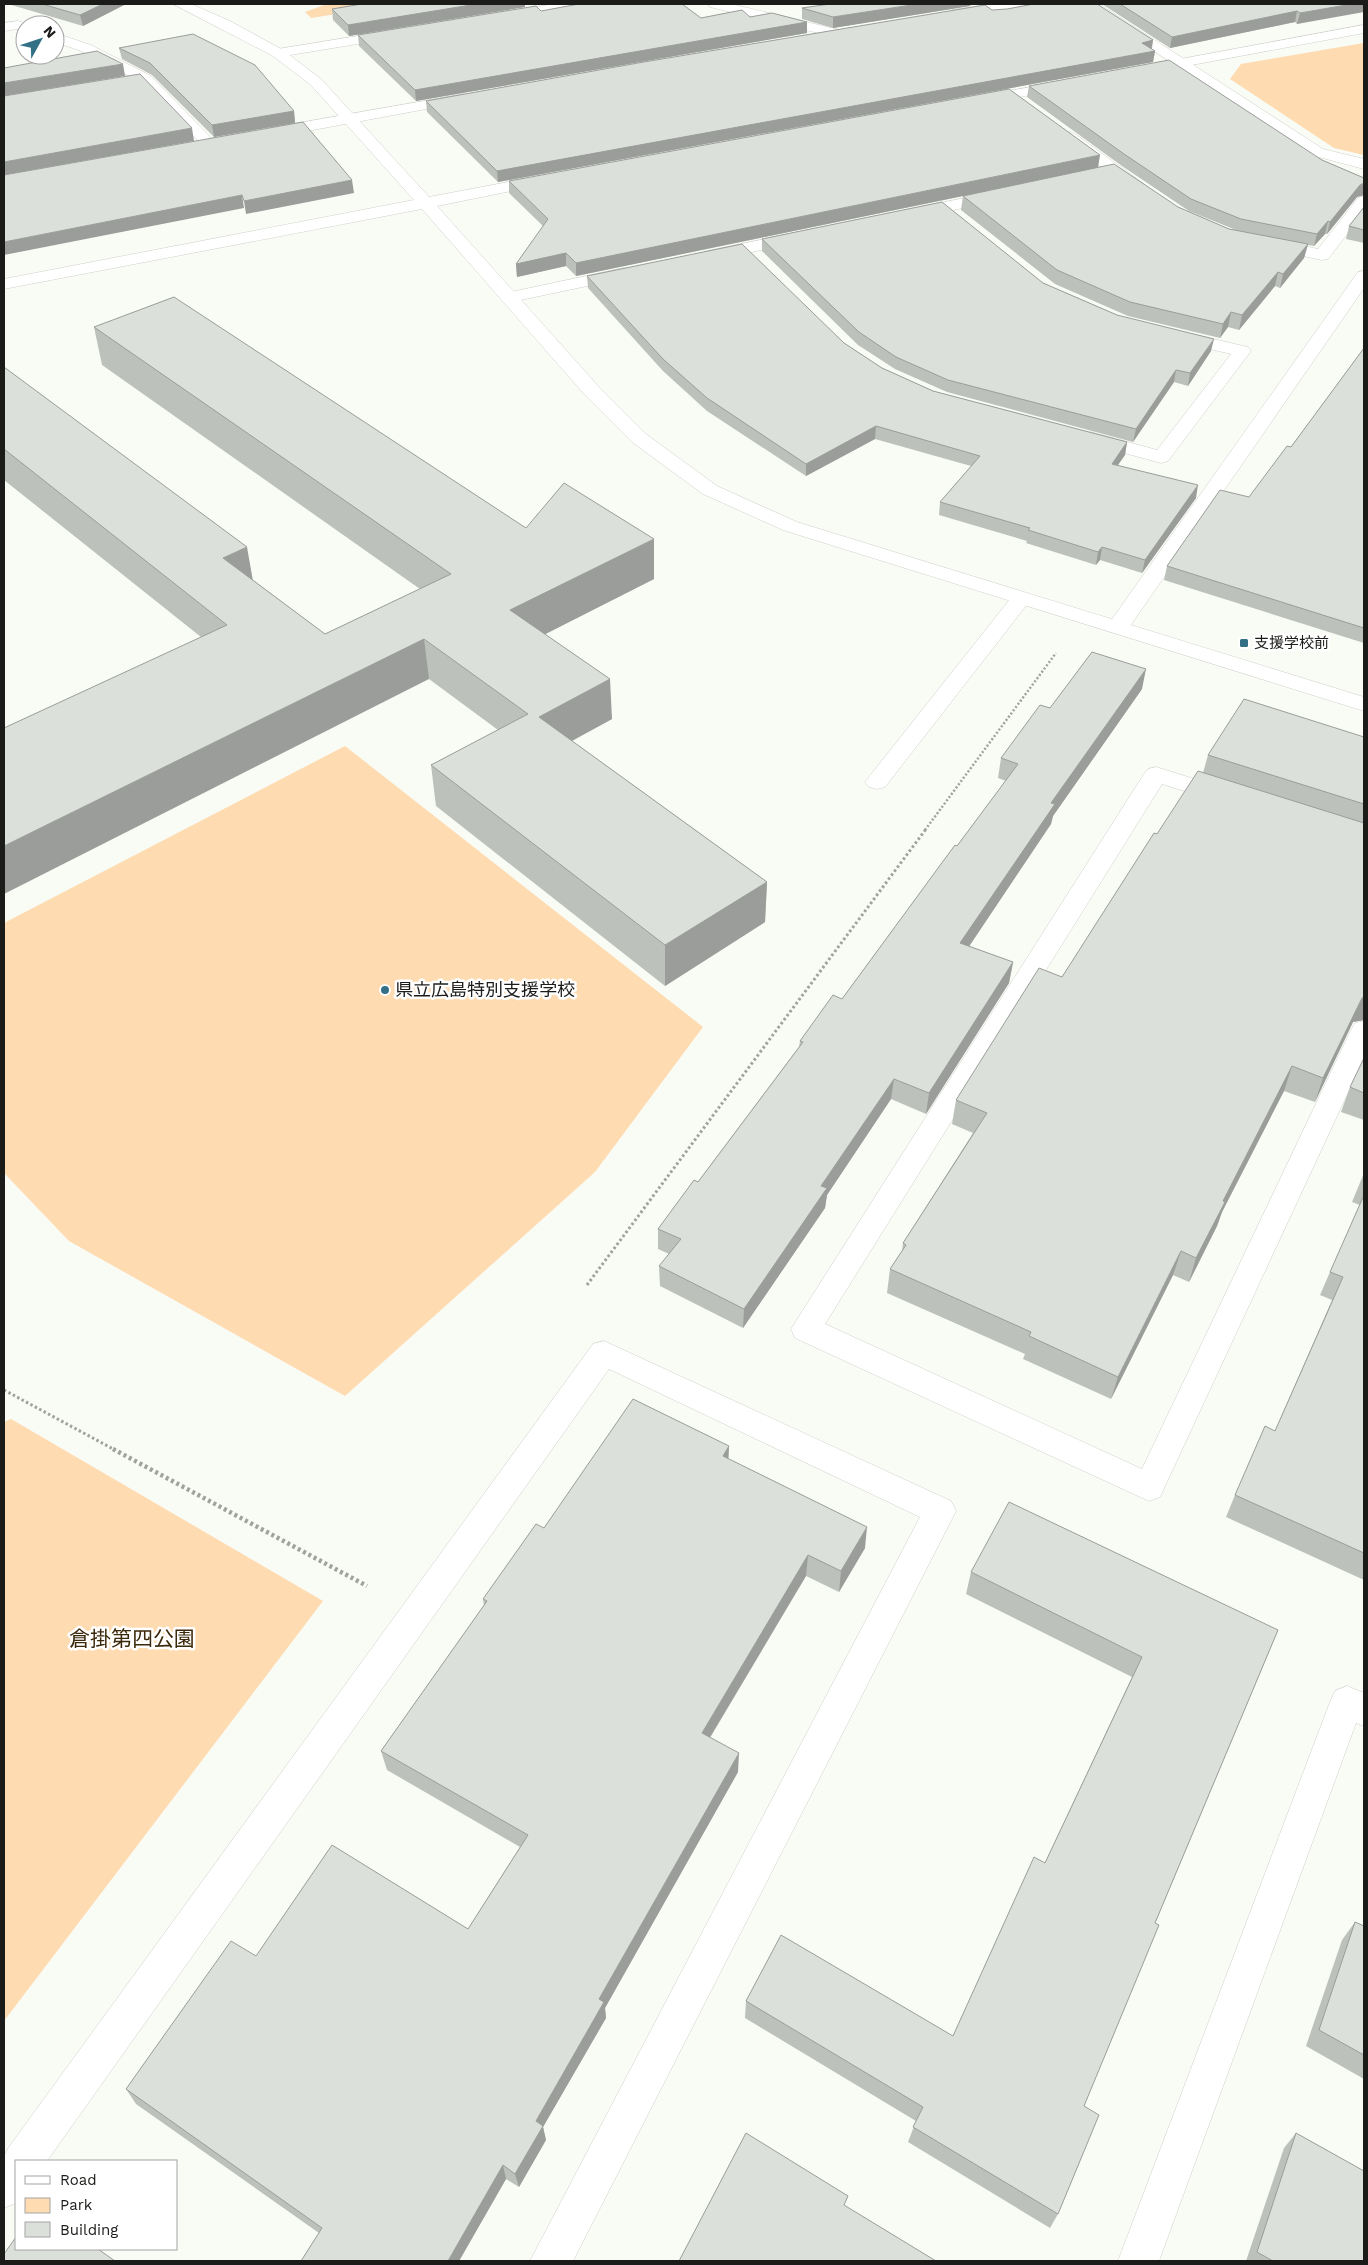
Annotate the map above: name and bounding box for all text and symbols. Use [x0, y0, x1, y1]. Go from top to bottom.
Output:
north arrow [15, 15, 65, 65]
text: N [40, 23, 59, 41]
place label: 支援学校前 [1254, 634, 1329, 652]
marker: 支援学校前 [1238, 637, 1250, 649]
place label: 県立広島特別支援学校 [395, 979, 575, 1000]
marker: 県立広島特別支援学校 [379, 984, 391, 996]
park label: 倉掛第四公園 [69, 1626, 195, 1651]
legend [15, 2160, 178, 2250]
text: Road [60, 2171, 97, 2189]
text: Park [60, 2196, 93, 2214]
text: Building [60, 2221, 118, 2239]

